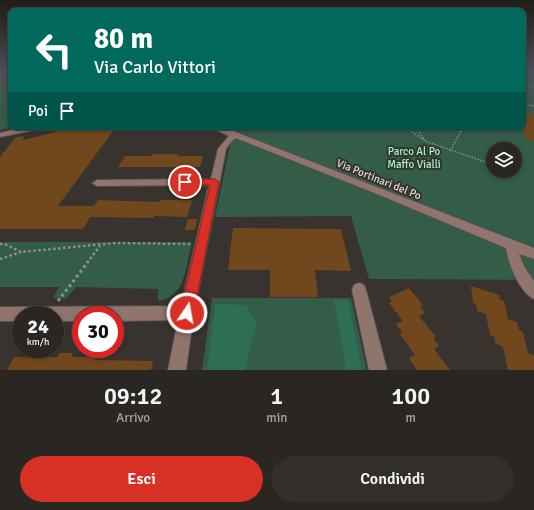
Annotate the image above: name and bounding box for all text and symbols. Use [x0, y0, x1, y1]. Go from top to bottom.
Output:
text: 80 m [94, 22, 153, 56]
icon: left [28, 24, 80, 76]
text: Via Carlo Vittori [94, 56, 216, 78]
icon: arrive [56, 100, 78, 122]
text: Poi [28, 102, 48, 120]
map controls [486, 142, 522, 178]
button: layers [486, 142, 522, 178]
park label: Parco Al Po Maffo Vialli [387, 145, 441, 171]
street label: Via Portinari del Po [335, 157, 423, 202]
pin [168, 165, 202, 199]
icon: arrive [174, 171, 196, 193]
position arrow [166, 292, 208, 334]
speed limit sign: 30 [72, 306, 124, 358]
text: 24 [27, 314, 49, 339]
text: km/h [27, 336, 49, 348]
text: 09:12 [104, 381, 162, 411]
text: 1 [270, 381, 283, 411]
text: 100 [391, 381, 430, 411]
text: Arrivo [116, 410, 150, 426]
text: min [266, 410, 287, 426]
text: m [405, 410, 416, 426]
button: Esci [20, 456, 263, 502]
button: Condividi [271, 456, 514, 502]

